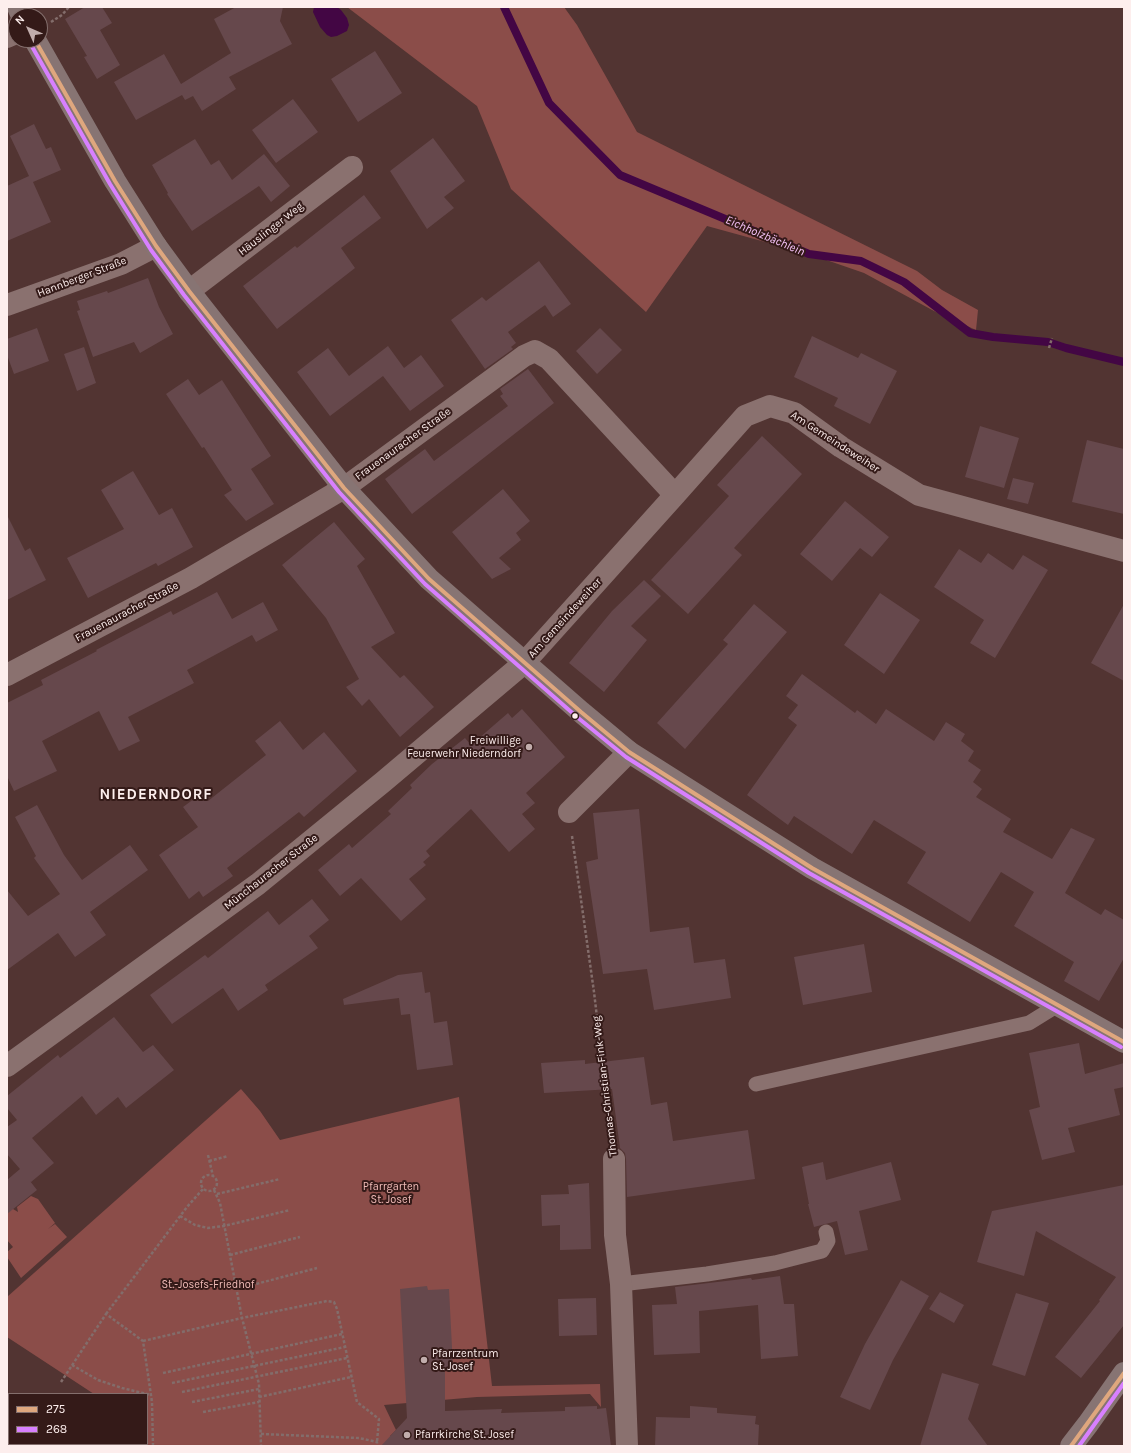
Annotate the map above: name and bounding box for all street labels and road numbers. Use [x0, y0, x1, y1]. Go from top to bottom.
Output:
street label: Häuslinger Weg [236, 200, 306, 258]
street label: Hannberger Straße [36, 254, 128, 300]
street label: Frauenauracher Straße [352, 405, 454, 483]
street label: Am Gemeindeweiher [788, 408, 882, 476]
street label: Am Gemeindeweiher [526, 575, 604, 661]
street label: Frauenauracher Straße [73, 579, 181, 645]
street label: Münchauracher Straße [221, 831, 321, 913]
street label: Thomas-Christian-Fink-Weg [590, 1015, 620, 1157]

